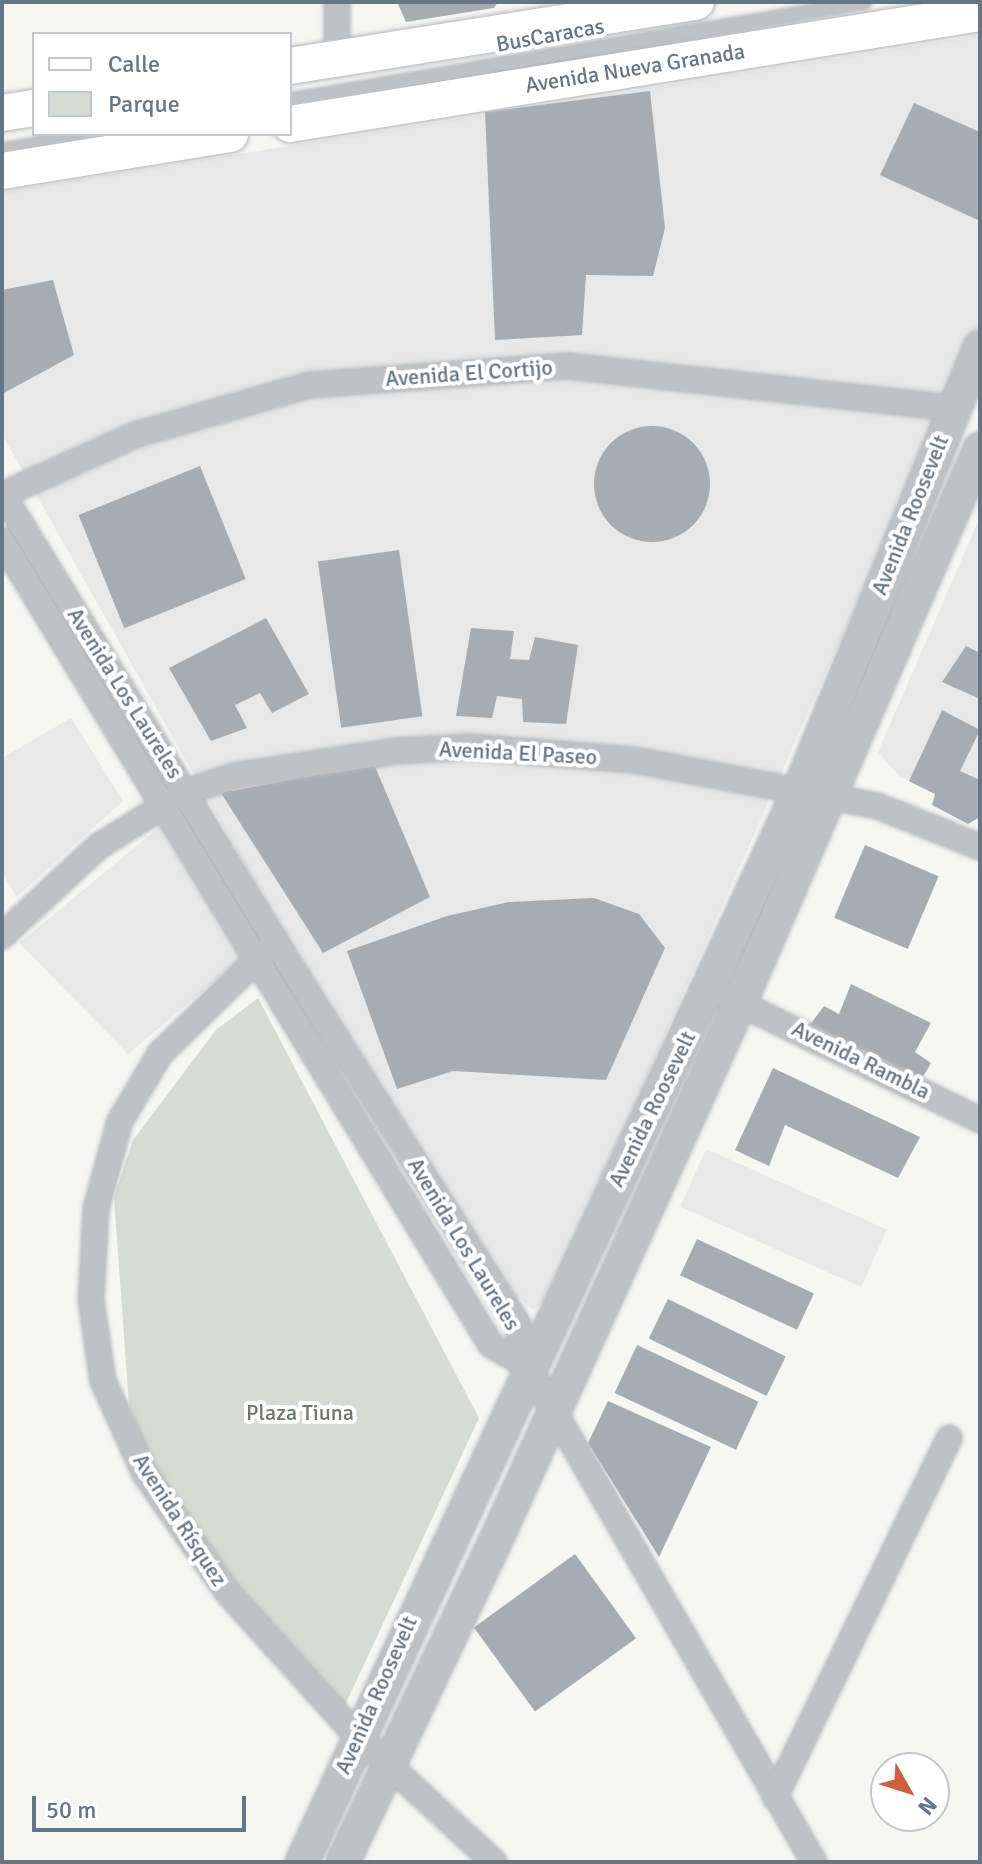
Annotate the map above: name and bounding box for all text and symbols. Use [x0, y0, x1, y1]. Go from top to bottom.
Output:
street label: BusCaracas [494, 13, 606, 57]
legend [32, 32, 292, 136]
street label: Avenida Nueva Granada [523, 38, 747, 98]
text: Calle [108, 49, 160, 79]
text: Parque [108, 89, 180, 119]
street label: Avenida El Cortijo [384, 354, 554, 392]
street label: Avenida Roosevelt [866, 431, 954, 599]
street label: Avenida Los Laureles [62, 603, 188, 783]
street label: Avenida El Paseo [438, 736, 598, 770]
street label: Avenida Rambla [788, 1015, 934, 1105]
street label: Avenida Roosevelt [603, 1027, 701, 1191]
street label: Avenida Los Laureles [402, 1153, 526, 1335]
park label: Plaza Tiuna [246, 1400, 354, 1426]
street label: Avenida Rísquez [127, 1449, 233, 1591]
street label: Avenida Roosevelt [329, 1612, 423, 1778]
north arrow [870, 1752, 950, 1832]
scale bar [36, 1780, 250, 1830]
text: N [912, 1792, 943, 1821]
text: 50 m [46, 1795, 96, 1825]

